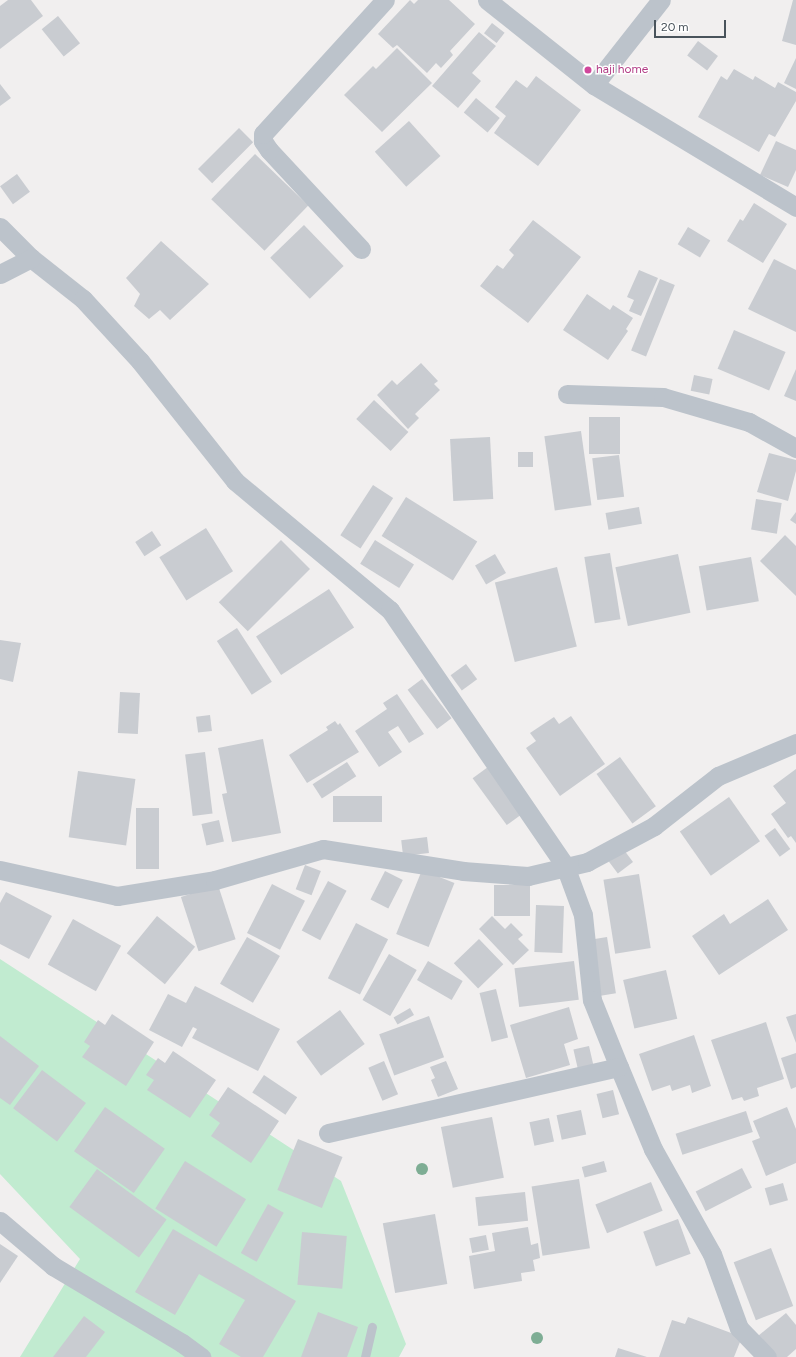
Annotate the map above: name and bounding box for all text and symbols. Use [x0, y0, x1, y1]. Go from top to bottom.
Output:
scale bar [656, 12, 728, 38]
text: 20 m [661, 20, 689, 34]
place label: haji home [596, 63, 648, 77]
marker: haji home [583, 65, 593, 75]

